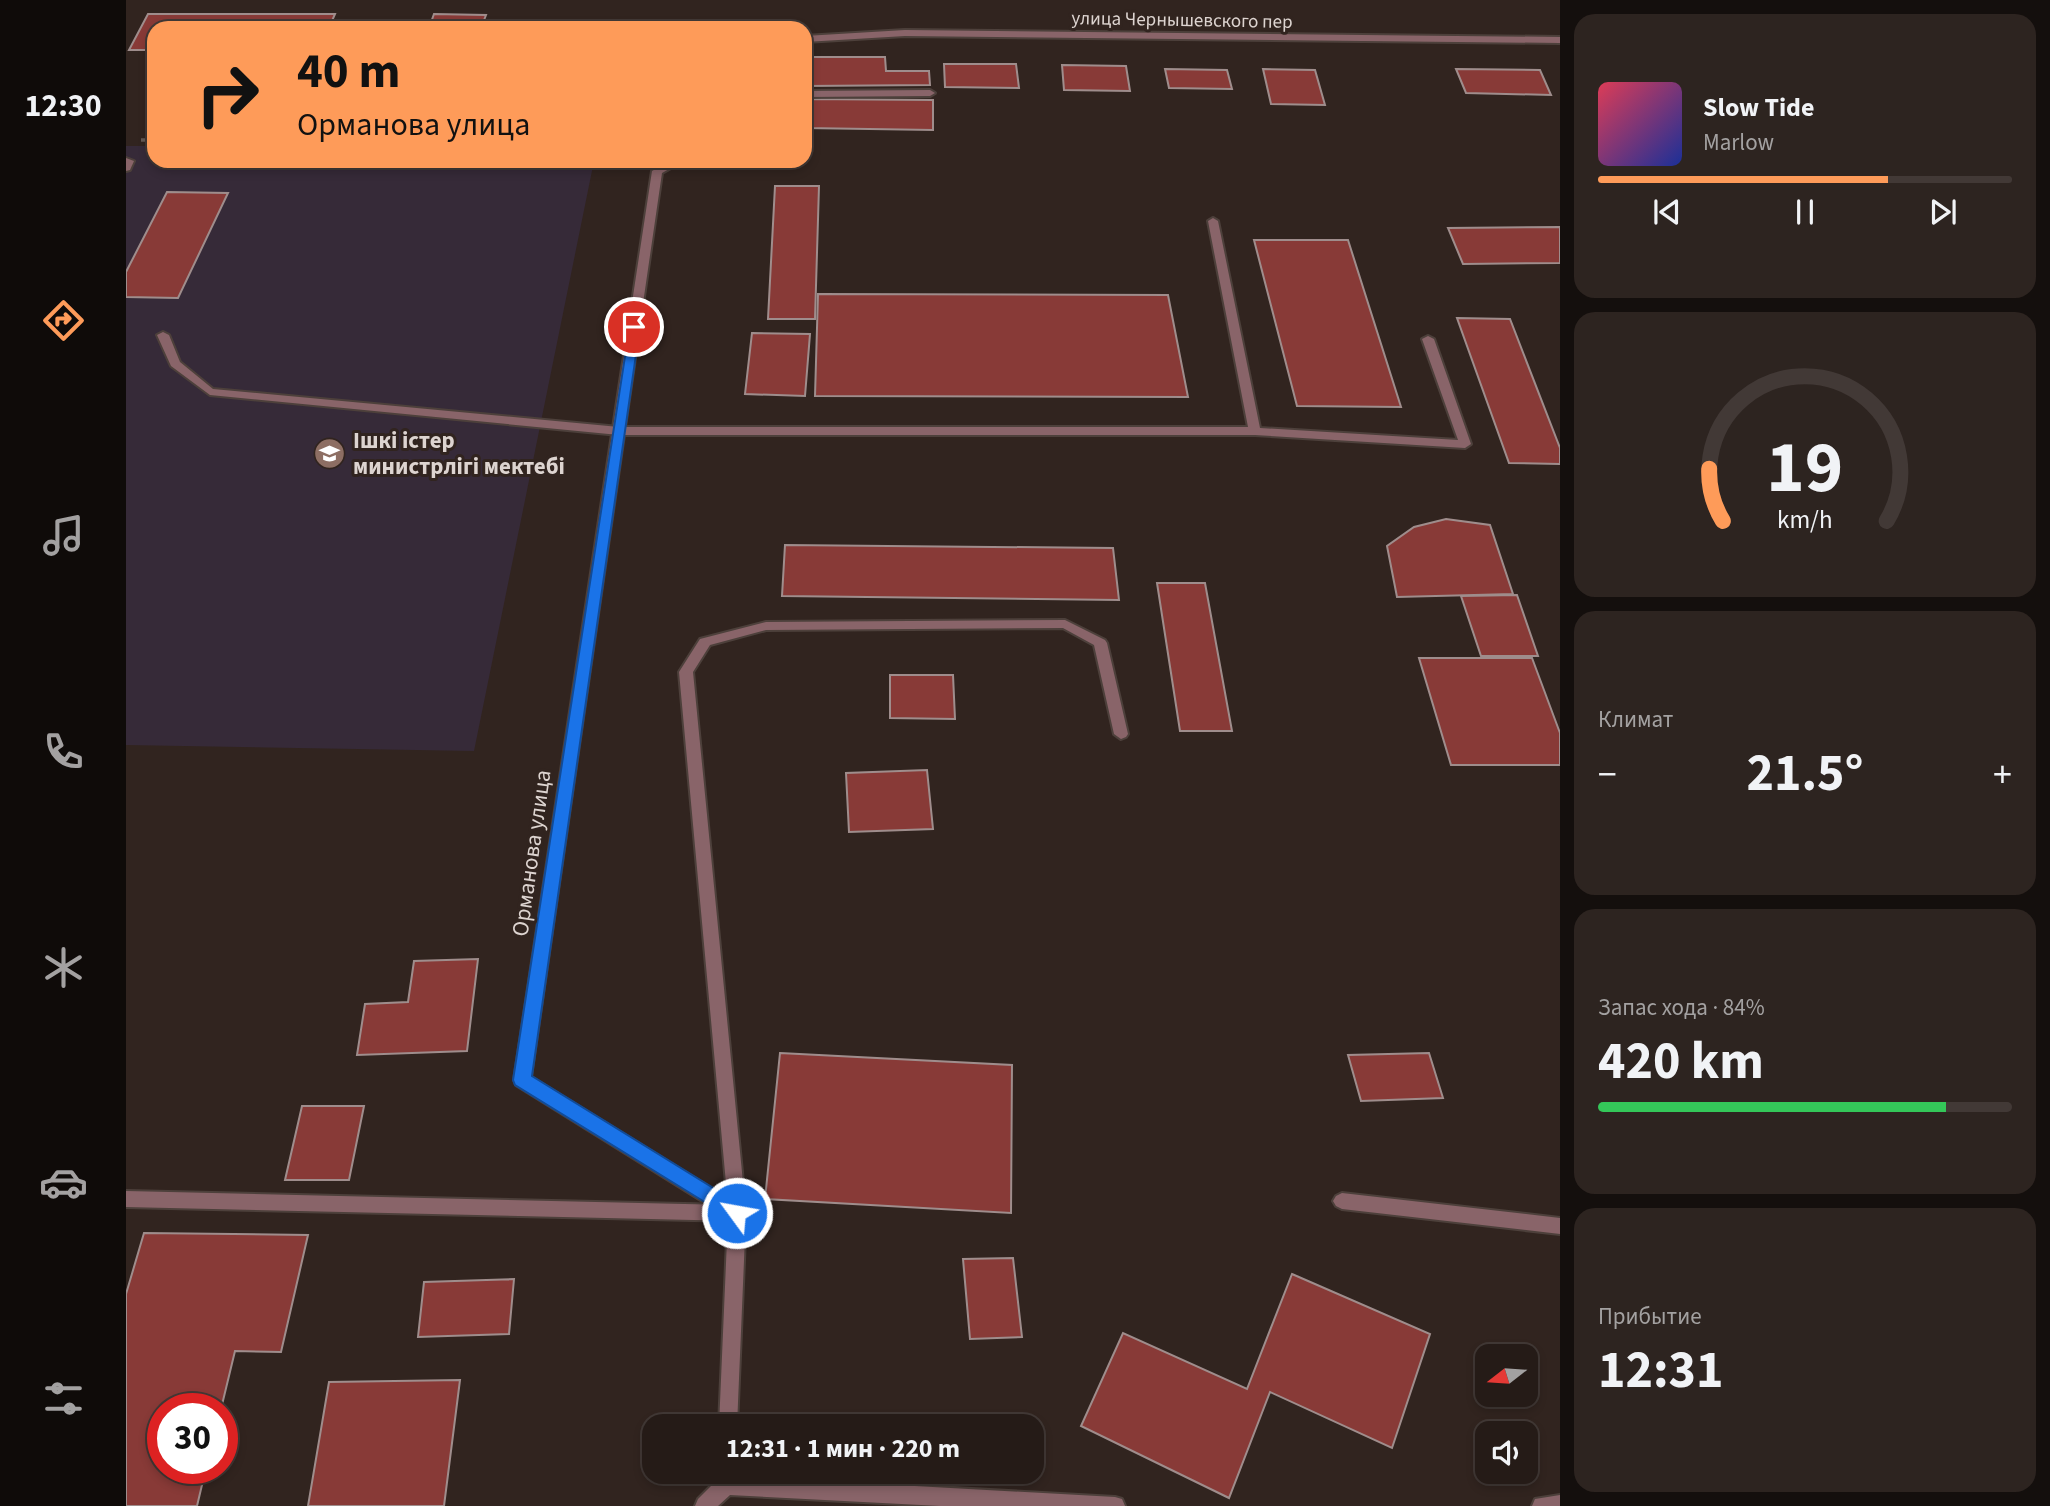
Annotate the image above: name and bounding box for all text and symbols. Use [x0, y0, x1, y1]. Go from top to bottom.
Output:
street label: улица Чернышевского пер [1071, 5, 1293, 36]
text: 40 m [297, 37, 401, 107]
icon: right [182, 49, 273, 140]
text: 12:30 [24, 83, 102, 129]
text: Slow Tide [1703, 89, 1814, 126]
text: Орманова улица [297, 102, 530, 148]
text: Marlow [1703, 126, 1774, 159]
icon: previous [1648, 193, 1686, 231]
icon: pause [1786, 193, 1824, 231]
icon: next [1924, 193, 1962, 231]
icon: directions [39, 296, 88, 345]
pin [604, 297, 664, 357]
icon: arrive [615, 308, 653, 346]
text: 19 [1767, 416, 1843, 520]
place label: Ішкі істер министрлігі мектебі [353, 424, 565, 483]
school or university icon: Ішкі істер министрлігі мектебі [313, 436, 347, 470]
text: km/h [1777, 501, 1833, 537]
icon: music [39, 511, 88, 560]
text: Климат [1598, 703, 1673, 736]
icon: phone [39, 727, 88, 776]
text: 21.5° [1747, 737, 1863, 811]
text: − [1598, 748, 1617, 802]
text: + [1993, 748, 2012, 802]
street label: Орманова улица [503, 768, 560, 938]
icon: climate [39, 943, 88, 992]
text: Запас хода · 84% [1598, 991, 1765, 1024]
text: 420 km [1598, 1025, 1764, 1099]
icon: car [39, 1158, 88, 1207]
position arrow [700, 1176, 774, 1250]
text: Прибытие [1598, 1300, 1702, 1333]
text: 12:31 [1598, 1334, 1723, 1408]
north arrow [1475, 1344, 1538, 1407]
map controls [1475, 1344, 1538, 1484]
icon: filters [39, 1374, 88, 1423]
speed limit sign: 30 [147, 1393, 238, 1484]
button: sound [1475, 1421, 1538, 1484]
text: 12:31 · 1 мин · 220 m [726, 1430, 960, 1467]

